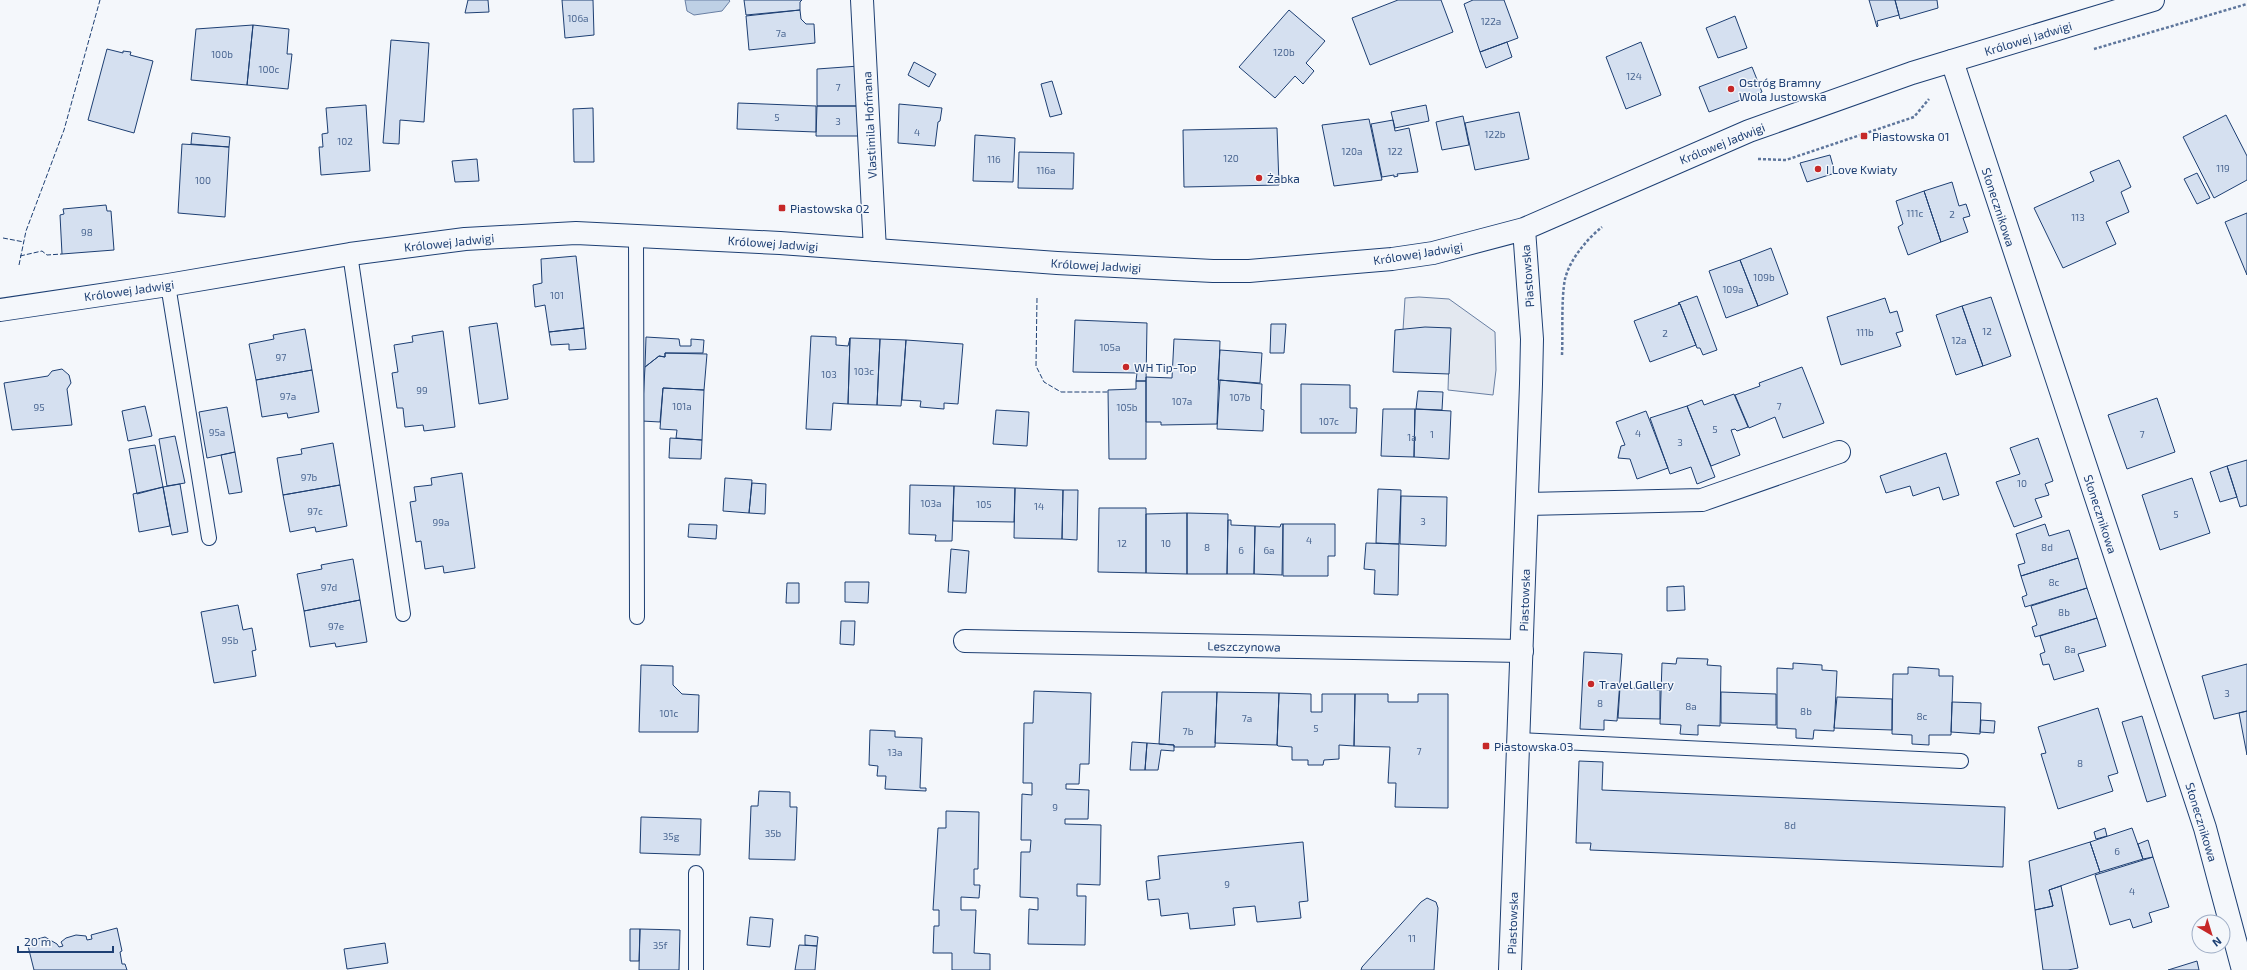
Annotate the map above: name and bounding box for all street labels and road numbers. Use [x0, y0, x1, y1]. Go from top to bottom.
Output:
street label: Królowej Jadwigi [1983, 18, 2074, 59]
street label: Vlastimila Hofmana [859, 71, 879, 179]
street label: Królowej Jadwigi [1677, 120, 1767, 167]
street label: Słonecznikowa [1980, 166, 2018, 248]
street label: Królowej Jadwigi [403, 230, 495, 255]
street label: Królowej Jadwigi [727, 233, 819, 254]
street label: Królowej Jadwigi [1372, 239, 1464, 268]
street label: Piastowska [1518, 244, 1536, 308]
street label: Królowej Jadwigi [1050, 256, 1142, 275]
street label: Królowej Jadwigi [83, 277, 175, 304]
street label: Słonecznikowa [2082, 473, 2120, 555]
street label: Piastowska [1516, 568, 1532, 632]
street label: Leszczynowa [1207, 638, 1281, 654]
street label: Słonecznikowa [2183, 781, 2221, 863]
street label: Piastowska [1504, 891, 1520, 955]

